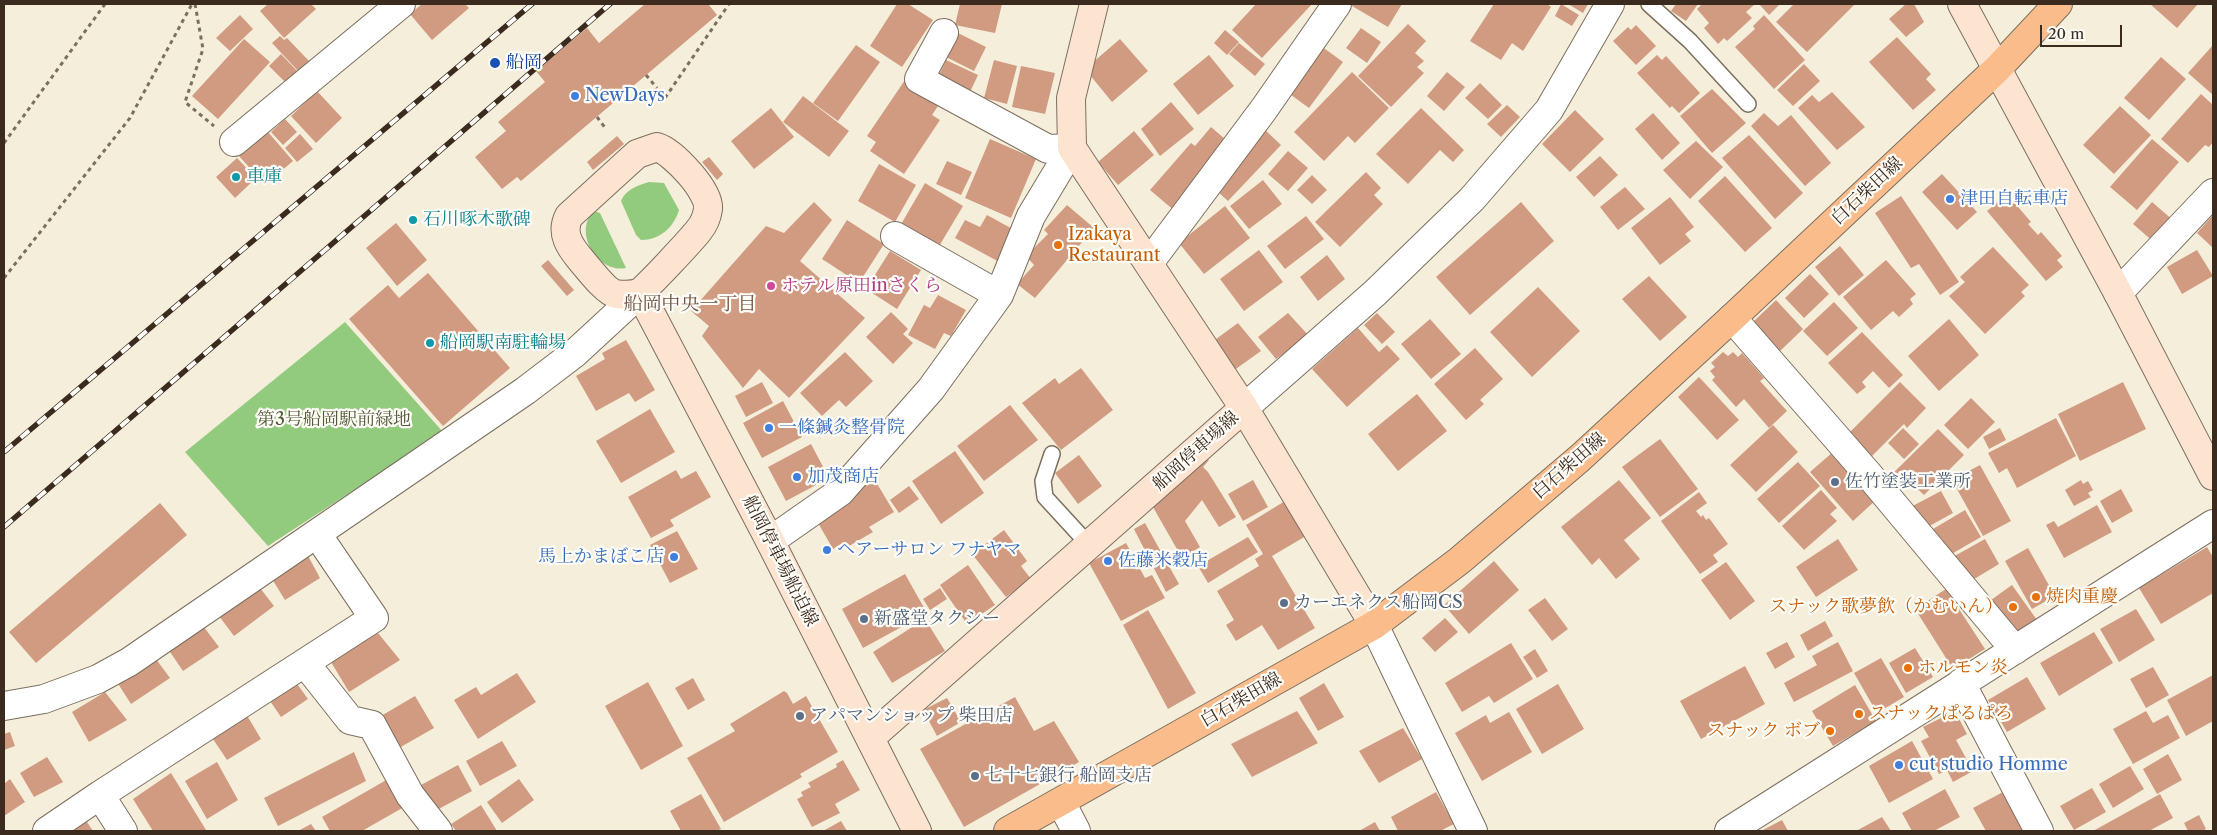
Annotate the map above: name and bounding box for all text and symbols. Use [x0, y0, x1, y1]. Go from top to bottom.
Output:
scale bar [2042, 15, 2124, 47]
text: 20 m [2048, 24, 2084, 43]
place label: 船岡 [506, 52, 542, 74]
marker: 船岡 [488, 56, 502, 70]
place label: NewDays [585, 85, 665, 107]
marker: NewDays [569, 90, 581, 102]
street label: 白石柴田線 [1827, 152, 1907, 230]
place label: 車庫 [246, 166, 282, 188]
marker: 車庫 [230, 171, 242, 183]
place label: 津田自転車店 [1960, 188, 2068, 210]
marker: 津田自転車店 [1944, 193, 1956, 205]
place label: 石川啄木歌碑 [423, 209, 531, 231]
marker: 石川啄木歌碑 [407, 214, 419, 226]
place label: Izakaya Restaurant [1068, 224, 1160, 266]
marker: Izakaya Restaurant [1052, 239, 1064, 251]
place label: ホテル原田inさくら [781, 275, 942, 297]
marker: ホテル原田inさくら [765, 280, 777, 292]
district label: 船岡中央一丁目 [624, 294, 756, 316]
place label: 船岡駅南駐輪場 [440, 332, 566, 354]
marker: 船岡駅南駐輪場 [424, 337, 436, 349]
street label: 船岡停車場線 [1149, 407, 1243, 495]
park label: 第3号船岡駅前緑地 [257, 409, 411, 431]
place label: 一條鍼灸整骨院 [779, 417, 905, 439]
marker: 一條鍼灸整骨院 [763, 422, 775, 434]
street label: 白石柴田線 [1528, 428, 1610, 504]
place label: 加茂商店 [807, 466, 879, 488]
marker: 加茂商店 [791, 471, 803, 483]
place label: 佐竹塗装工業所 [1845, 471, 1971, 493]
marker: 佐竹塗装工業所 [1829, 476, 1841, 488]
street label: 船岡停車場船迫線 [738, 492, 822, 630]
place label: ヘアーサロン フナヤマ [837, 539, 1021, 561]
marker: ヘアーサロン フナヤマ [821, 544, 833, 556]
place label: 馬上かまぼこ店 [538, 546, 664, 568]
place label: 佐藤米穀店 [1118, 550, 1208, 572]
marker: 馬上かまぼこ店 [668, 551, 680, 563]
marker: 佐藤米穀店 [1102, 555, 1114, 567]
place label: 焼肉重慶 [2046, 586, 2118, 608]
marker: 焼肉重慶 [2030, 591, 2042, 603]
place label: カーエネクス船岡CS [1294, 592, 1463, 614]
place label: スナック歌夢飲（かむいん） [1769, 596, 2003, 618]
marker: カーエネクス船岡CS [1278, 597, 1290, 609]
marker: スナック歌夢飲（かむいん） [2007, 601, 2019, 613]
place label: 新盛堂タクシー [874, 608, 1000, 630]
marker: 新盛堂タクシー [858, 613, 870, 625]
place label: ホルモン炎 [1918, 657, 2008, 679]
marker: ホルモン炎 [1902, 662, 1914, 674]
street label: 白石柴田線 [1197, 668, 1285, 732]
place label: スナックぱるぱろ [1869, 703, 2013, 725]
place label: アパマンショップ 柴田店 [810, 705, 1013, 727]
marker: スナックぱるぱろ [1853, 708, 1865, 720]
marker: アパマンショップ 柴田店 [794, 710, 806, 722]
place label: スナック ボブ [1707, 720, 1820, 742]
marker: スナック ボブ [1824, 725, 1836, 737]
place label: cut studio Homme [1909, 754, 2068, 776]
marker: cut studio Homme [1893, 759, 1905, 771]
place label: 七十七銀行 船岡支店 [985, 765, 1152, 787]
marker: 七十七銀行 船岡支店 [969, 770, 981, 782]

